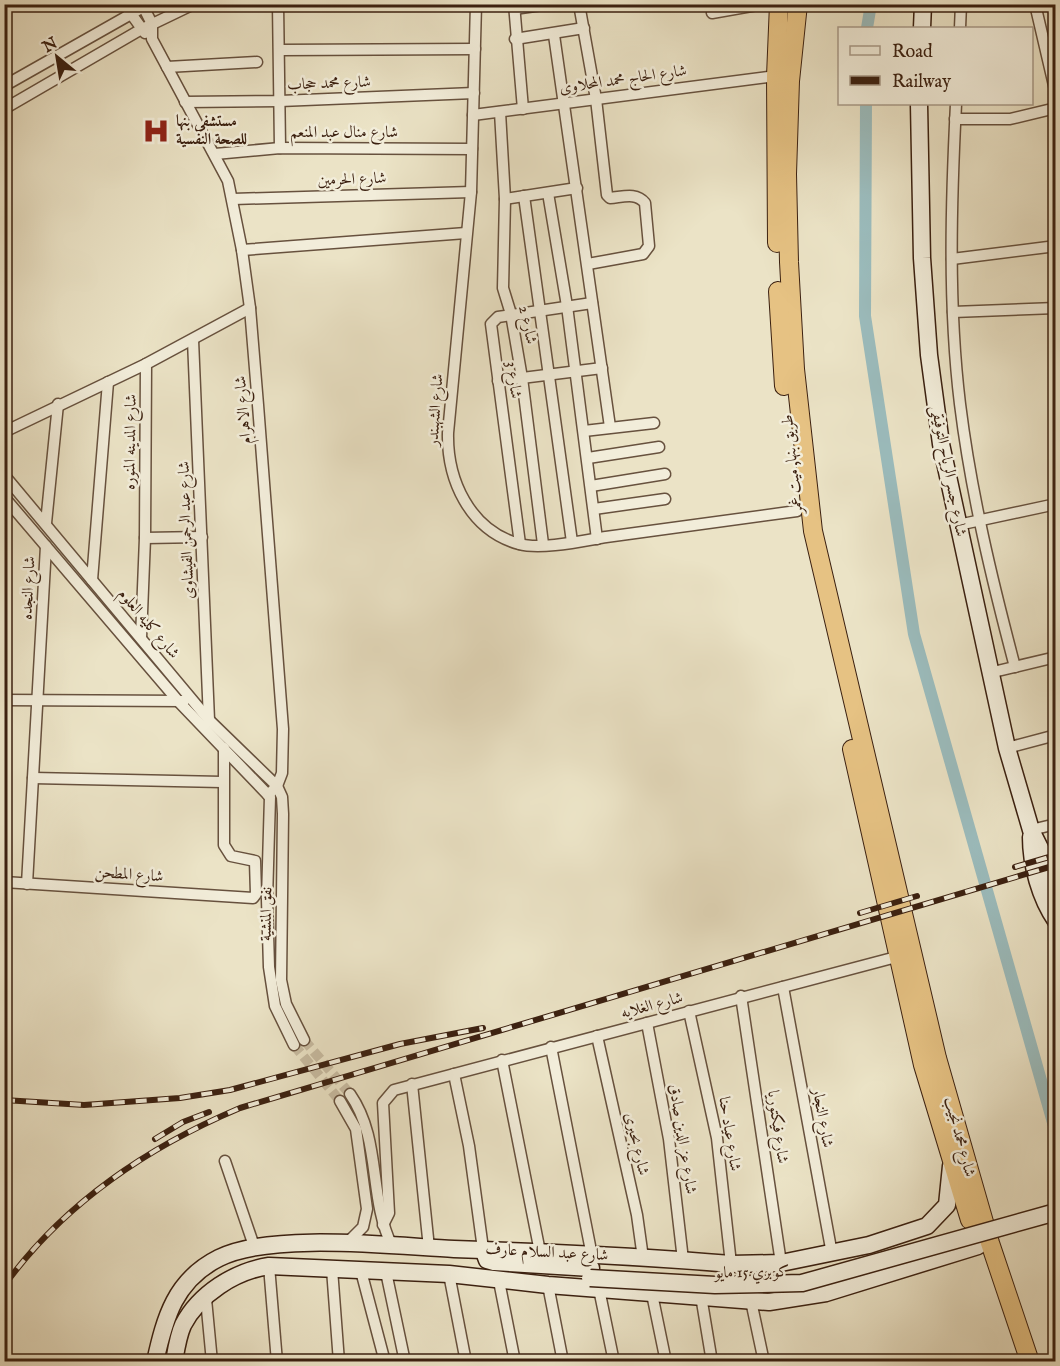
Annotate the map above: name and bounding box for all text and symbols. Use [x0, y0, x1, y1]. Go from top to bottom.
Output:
north arrow [27, 27, 87, 87]
legend [838, 27, 1033, 105]
text: N [39, 34, 62, 58]
text: Road [892, 41, 933, 64]
street label: شارع الحاج محمد المحلاوى [558, 61, 688, 102]
text: Railway [892, 71, 951, 94]
street label: شارع محمد حجاب [287, 73, 371, 97]
place label: مستشفى بنها للصحة النفسية [176, 112, 247, 150]
hospital icon: مستشفى بنها للصحة النفسية [141, 116, 171, 146]
street label: شارع منال عبد المنعم [290, 123, 398, 147]
street label: شارع الحرمين [317, 169, 387, 193]
street label: شارع 2 [511, 304, 541, 346]
street label: شارع 3 [499, 360, 525, 400]
street label: شارع الشهبندر [423, 373, 451, 449]
street label: شارع الاهرام [231, 375, 260, 445]
street label: شارع المدينه المنوره [120, 394, 144, 490]
street label: شارع جسر الرياح التوفيقى [923, 404, 971, 539]
street label: طريق بنها, ميت غمر [778, 413, 808, 517]
street label: شارع عبد الرحمن الفيشاوى [175, 461, 201, 599]
street label: شارع النجده [17, 556, 43, 620]
street label: شارع كليه العلوم [110, 585, 183, 665]
street label: شارع المطحن [94, 863, 164, 889]
street label: نفق المنشية [257, 887, 277, 941]
street label: شارع الغلايه [619, 988, 686, 1026]
street label: شارع عز الدين صادق [661, 1082, 701, 1196]
street label: شارع النجار [805, 1085, 837, 1150]
street label: شارع فيكتوريا [760, 1089, 792, 1165]
street label: شارع عياد حنا [711, 1095, 745, 1173]
street label: شارع محمد نجيب [937, 1095, 979, 1180]
street label: شارع بحيرى [617, 1111, 653, 1178]
street label: شارع عبد السلام عارف [485, 1240, 609, 1269]
street label: كوبري 15 مايو [713, 1262, 789, 1285]

